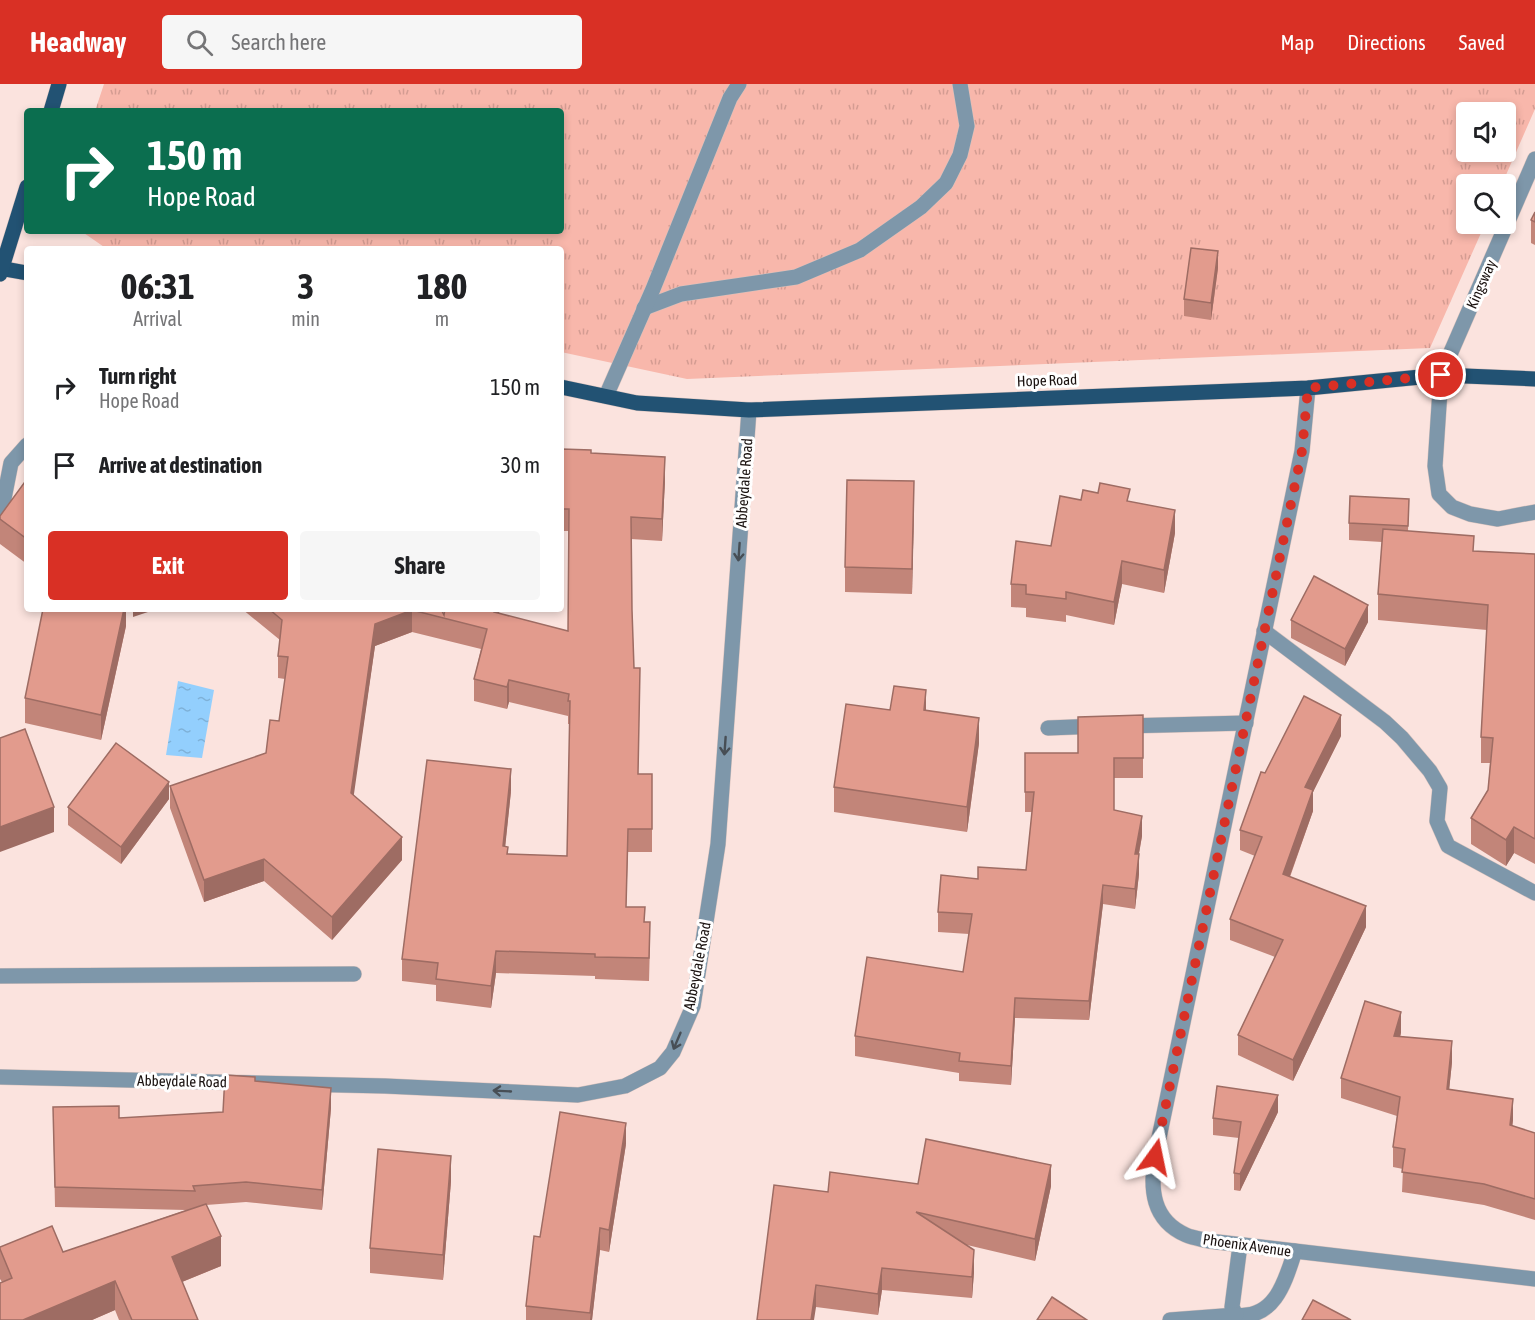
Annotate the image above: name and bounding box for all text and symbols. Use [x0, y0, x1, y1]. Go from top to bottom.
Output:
search box [162, 15, 582, 69]
text: Headway [30, 26, 126, 58]
icon: search [183, 26, 216, 59]
text: Search here [231, 29, 326, 55]
text: Map [1280, 30, 1314, 54]
text: Directions [1347, 30, 1426, 54]
text: Saved [1459, 30, 1505, 54]
map controls [1456, 102, 1516, 234]
button: sound [1456, 102, 1516, 162]
text: 150 m [147, 131, 242, 179]
icon: right [48, 132, 126, 210]
button: search [1456, 174, 1516, 234]
text: Hope Road [147, 181, 256, 212]
street label: Kingsway [1463, 257, 1499, 311]
text: 06:31 [121, 265, 195, 307]
text: 3 [297, 265, 314, 307]
text: 180 [417, 265, 467, 307]
text: Arrival [133, 307, 182, 330]
text: min [291, 307, 320, 330]
text: m [435, 307, 449, 330]
pin [1415, 349, 1466, 400]
icon: arrive [1424, 358, 1457, 391]
text: Turn right [99, 363, 176, 389]
street label: Hope Road [1017, 370, 1077, 390]
icon: right [48, 371, 81, 404]
text: 150 m [490, 374, 540, 400]
text: Hope Road [99, 389, 180, 412]
street label: Abbeydale Road [732, 438, 756, 528]
icon: arrive [48, 449, 81, 482]
text: Arrive at destination [99, 452, 262, 478]
text: 30 m [500, 452, 540, 478]
button: Exit [48, 531, 288, 600]
button: Share [300, 531, 540, 600]
one-way arrow [733, 541, 744, 561]
one-way arrow [719, 736, 730, 756]
street label: Abbeydale Road [680, 920, 714, 1012]
one-way arrow [671, 1032, 682, 1050]
street label: Abbeydale Road [137, 1072, 227, 1090]
one-way arrow [493, 1086, 513, 1097]
position arrow [1123, 1125, 1187, 1189]
street label: Phoenix Avenue [1202, 1230, 1292, 1260]

